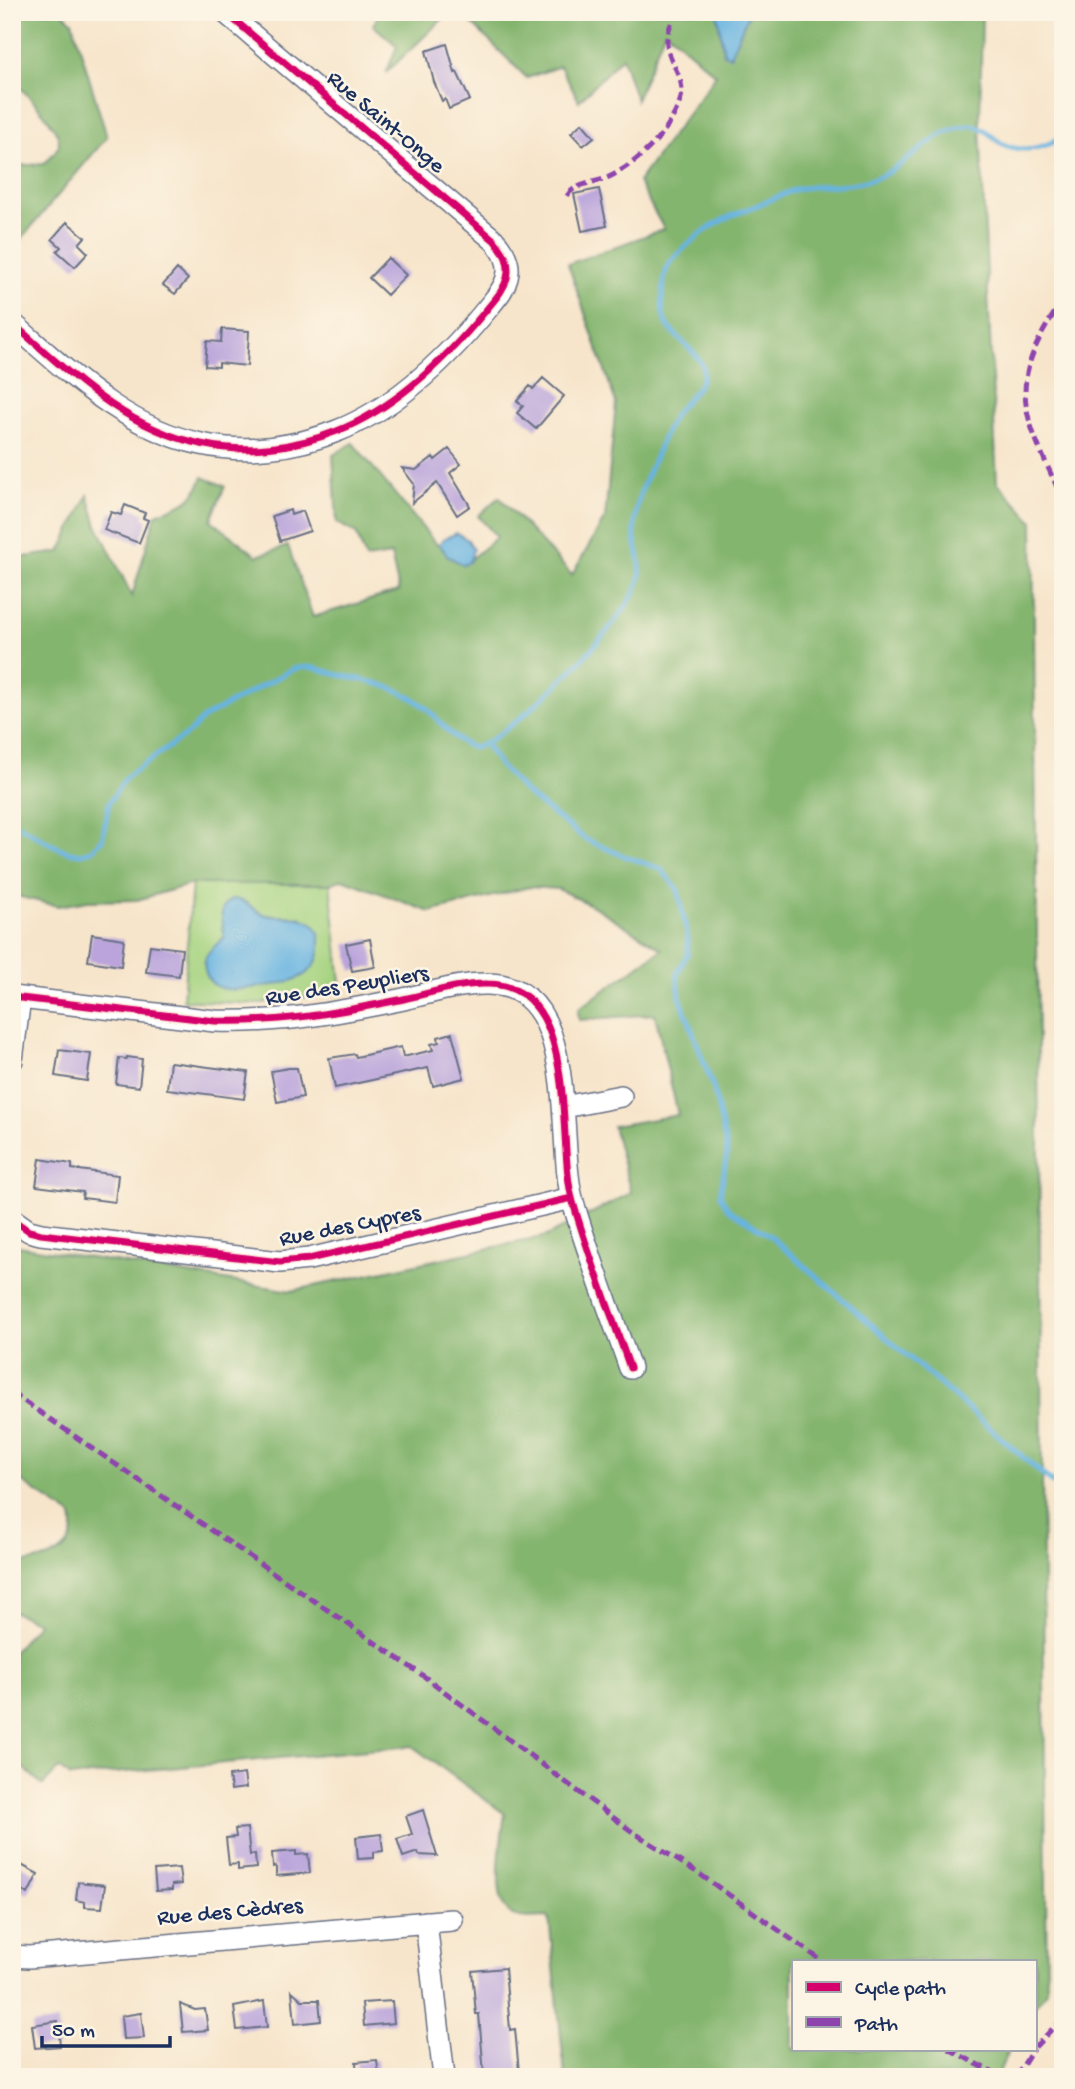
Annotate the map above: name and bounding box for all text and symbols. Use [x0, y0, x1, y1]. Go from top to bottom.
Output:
street label: Rue Saint-Onge [320, 66, 450, 181]
street label: Rue des Peupliers [264, 961, 431, 1013]
street label: Rue des Cypres [277, 1200, 423, 1254]
street label: Rue des Cèdres [156, 1893, 304, 1933]
legend [792, 1960, 1036, 2050]
text: Cycle path [855, 1978, 946, 2003]
scale bar [42, 2005, 170, 2049]
text: Path [854, 2014, 898, 2039]
text: 50 m [52, 2020, 95, 2045]

